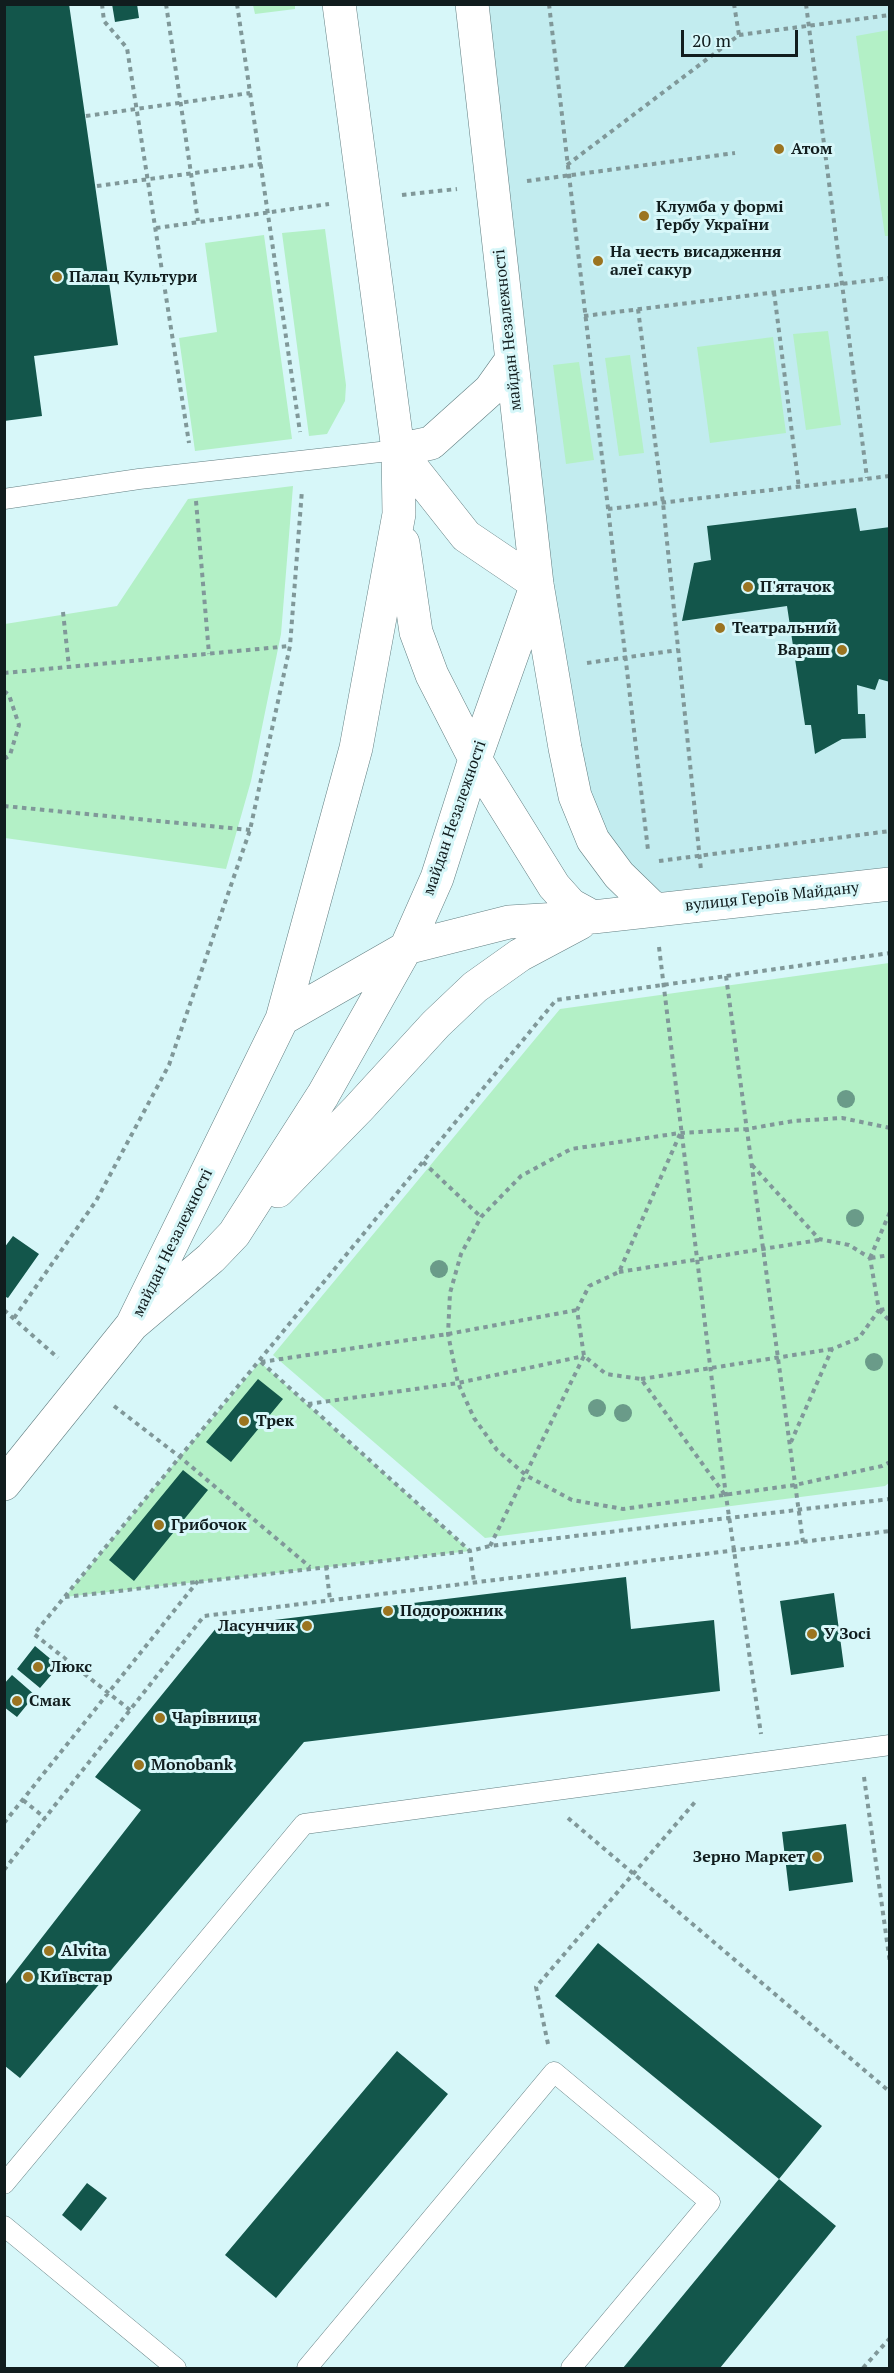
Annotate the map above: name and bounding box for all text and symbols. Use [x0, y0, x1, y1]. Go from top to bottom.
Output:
scale bar [684, 18, 801, 56]
text: 20 m [692, 28, 731, 52]
place label: Атом [791, 139, 833, 159]
marker: Атом [772, 142, 786, 156]
place label: Клумба у формі Гербу України [656, 197, 784, 235]
marker: Клумба у формі Гербу України [637, 209, 651, 223]
place label: На честь висадження алеї сакур [610, 242, 781, 280]
street label: майдан Незалежності [490, 248, 526, 412]
marker: На честь висадження алеї сакур [591, 254, 605, 268]
place label: Палац Культури [69, 267, 197, 287]
marker: Палац Культури [50, 270, 64, 284]
place label: П'ятачок [760, 577, 831, 597]
marker: П'ятачок [741, 580, 755, 594]
place label: Театральний [732, 618, 837, 638]
marker: Театральний [713, 621, 727, 635]
place label: Вараш [778, 640, 830, 660]
marker: Вараш [835, 643, 849, 657]
street label: майдан Незалежності [419, 738, 491, 898]
street label: вулиця Героїв Майдану [684, 878, 860, 916]
street label: майдан Незалежності [129, 1166, 217, 1320]
place label: Трек [256, 1411, 294, 1431]
marker: Трек [237, 1414, 251, 1428]
place label: Грибочок [171, 1515, 247, 1535]
marker: Грибочок [152, 1518, 166, 1532]
place label: Подорожник [400, 1601, 503, 1621]
marker: Подорожник [381, 1604, 395, 1618]
place label: Ласунчик [218, 1616, 295, 1636]
marker: Ласунчик [300, 1619, 314, 1633]
place label: У Зосі [824, 1624, 871, 1644]
marker: У Зосі [805, 1627, 819, 1641]
place label: Люкс [50, 1657, 92, 1677]
marker: Люкс [31, 1660, 45, 1674]
place label: Смак [29, 1691, 71, 1711]
marker: Смак [10, 1694, 24, 1708]
place label: Чарівниця [172, 1708, 257, 1728]
marker: Чарівниця [153, 1711, 167, 1725]
place label: Monobank [151, 1755, 233, 1775]
marker: Monobank [132, 1758, 146, 1772]
place label: Зерно Маркет [693, 1847, 805, 1867]
marker: Зерно Маркет [810, 1850, 824, 1864]
place label: Alvita [61, 1941, 107, 1961]
marker: Alvita [42, 1944, 56, 1958]
place label: Київстар [40, 1967, 112, 1987]
marker: Київстар [21, 1970, 35, 1984]

